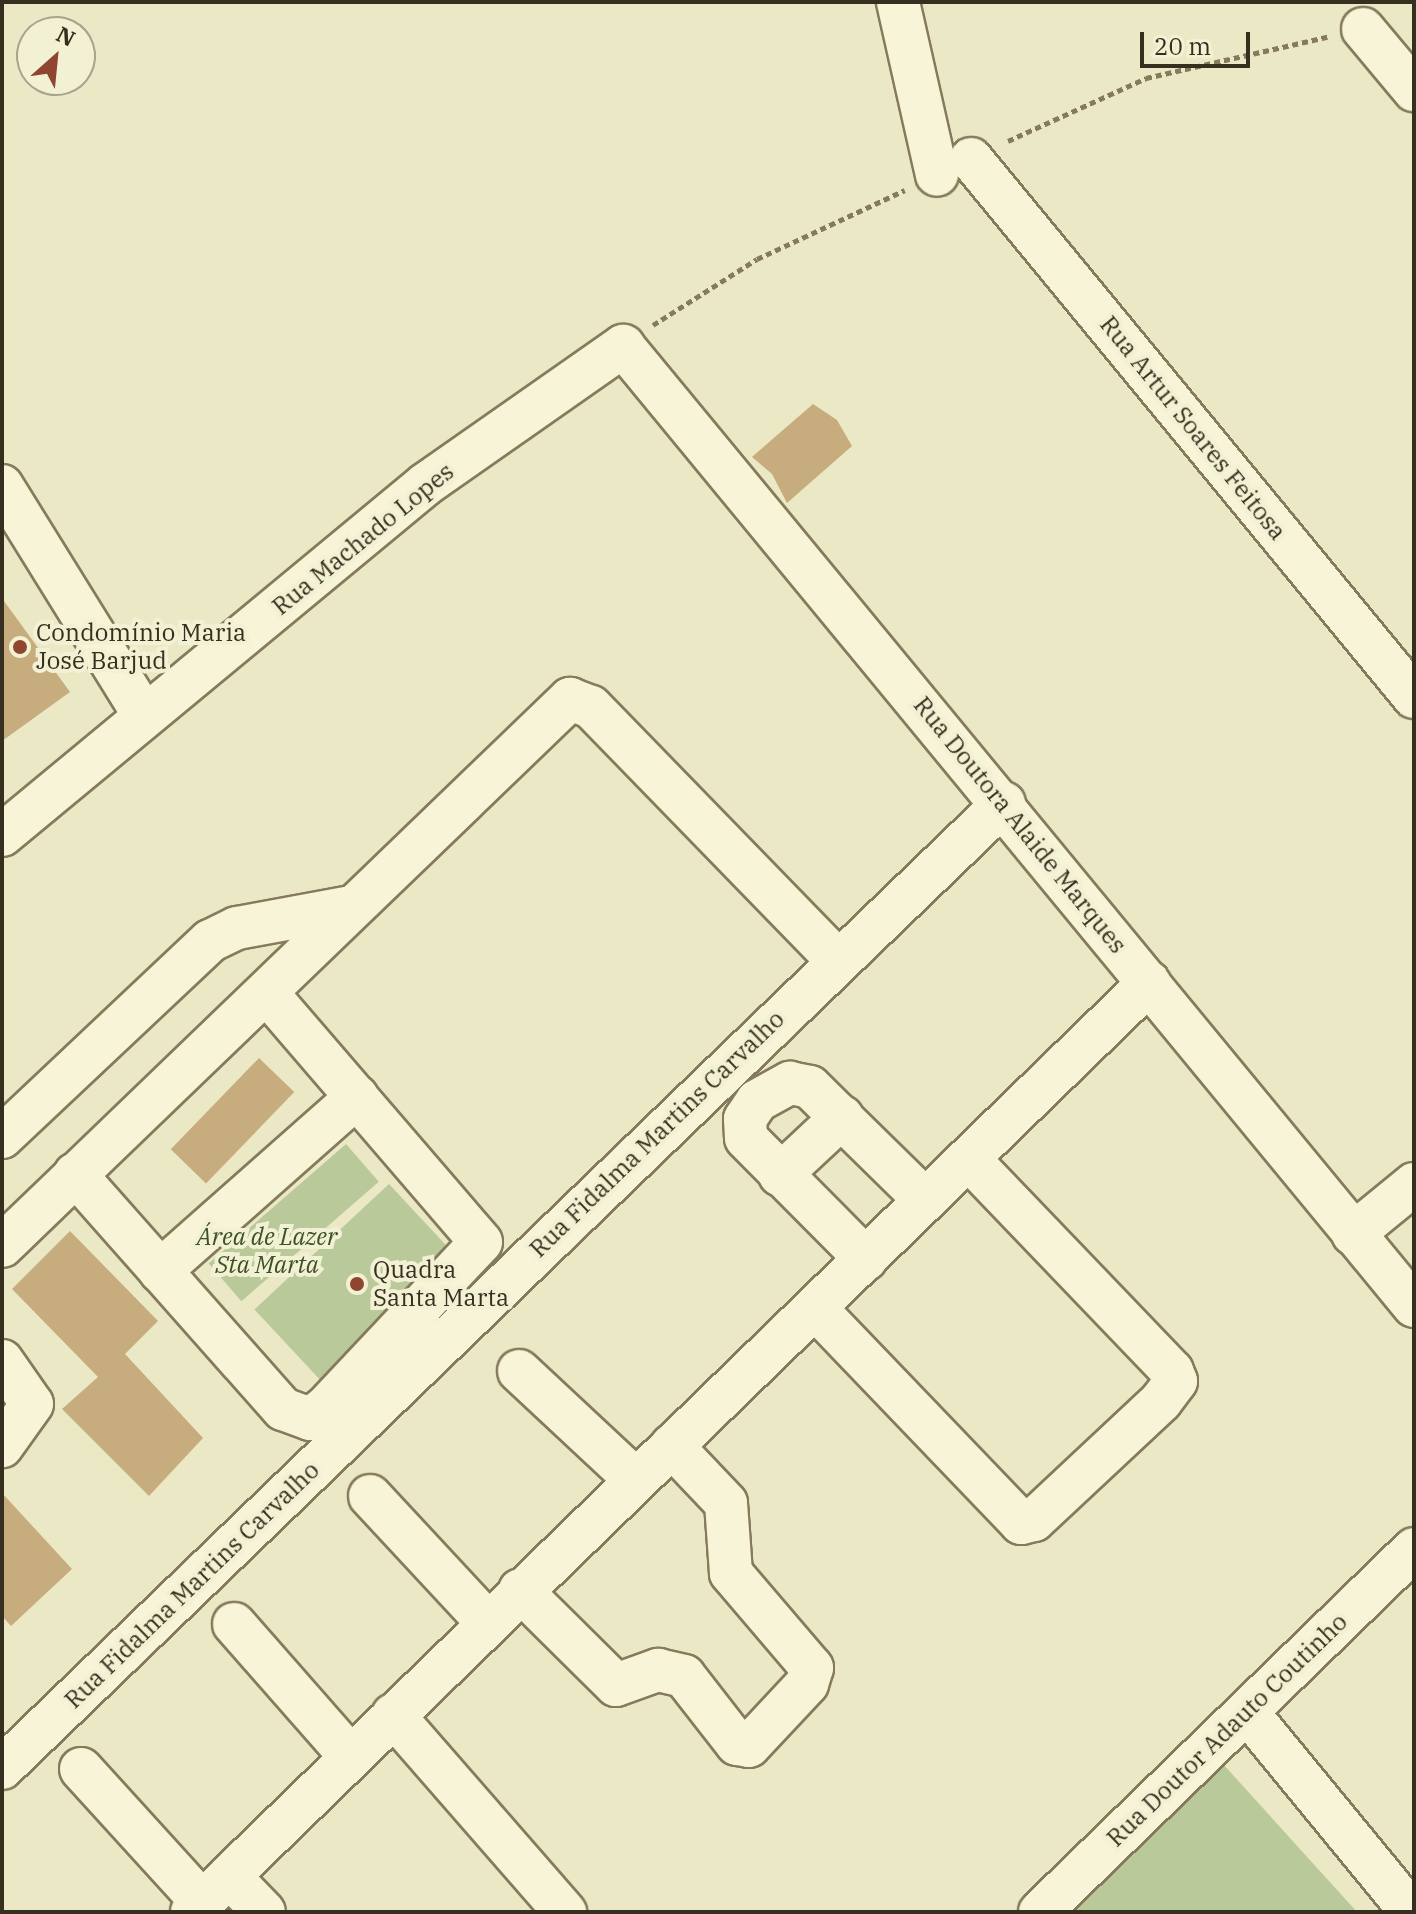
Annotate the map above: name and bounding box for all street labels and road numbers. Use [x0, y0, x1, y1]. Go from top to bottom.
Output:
street label: Rua Artur Soares Feitosa [1094, 310, 1292, 546]
street label: Rua Machado Lopes [266, 457, 460, 621]
street label: Rua Doutora Alaide Marques [908, 691, 1132, 959]
street label: Rua Fidalma Martins Carvalho [524, 1005, 790, 1263]
street label: Rua Fidalma Martins Carvalho [59, 1456, 325, 1714]
street label: Rua Doutor Adauto Coutinho [1101, 1607, 1353, 1853]

